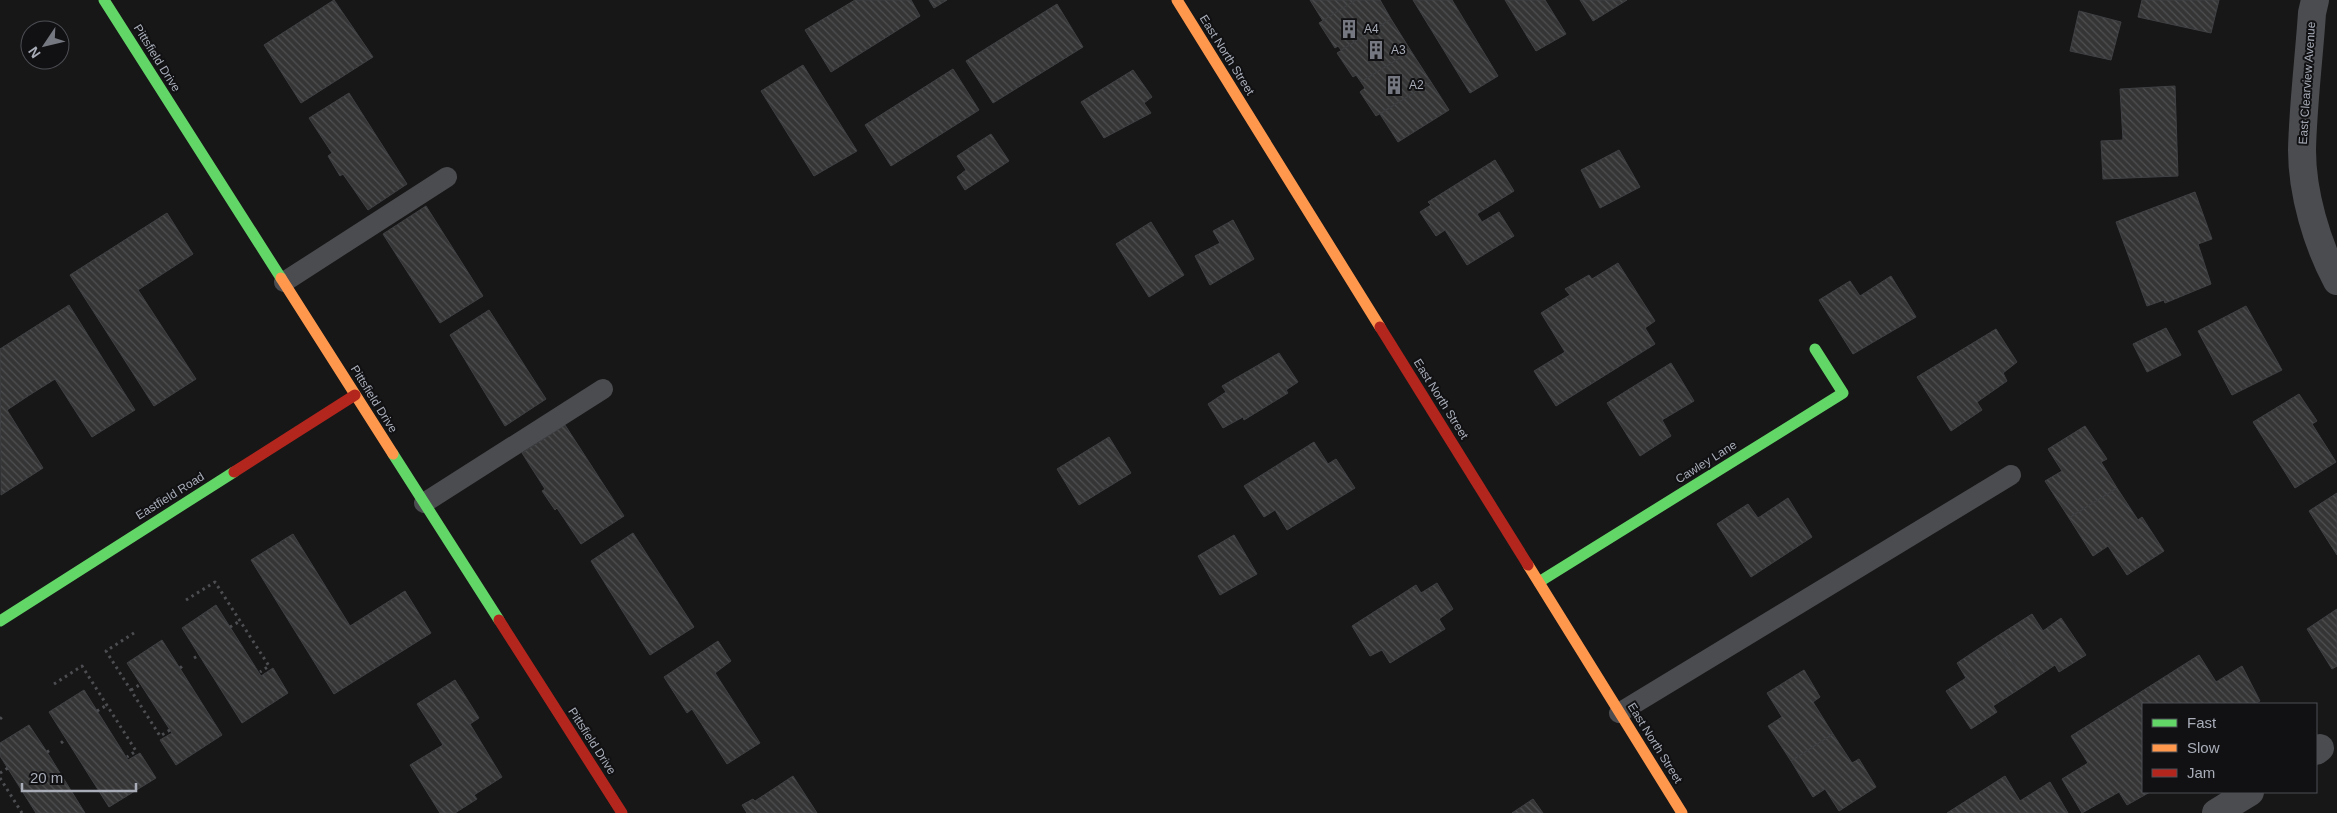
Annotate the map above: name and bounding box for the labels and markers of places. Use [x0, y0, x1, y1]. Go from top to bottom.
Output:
building icon: A4 [1338, 18, 1360, 40]
place label: A4 [1364, 22, 1379, 36]
building icon: A3 [1365, 39, 1387, 61]
place label: A3 [1391, 43, 1406, 57]
building icon: A2 [1383, 74, 1405, 96]
place label: A2 [1409, 78, 1424, 92]

